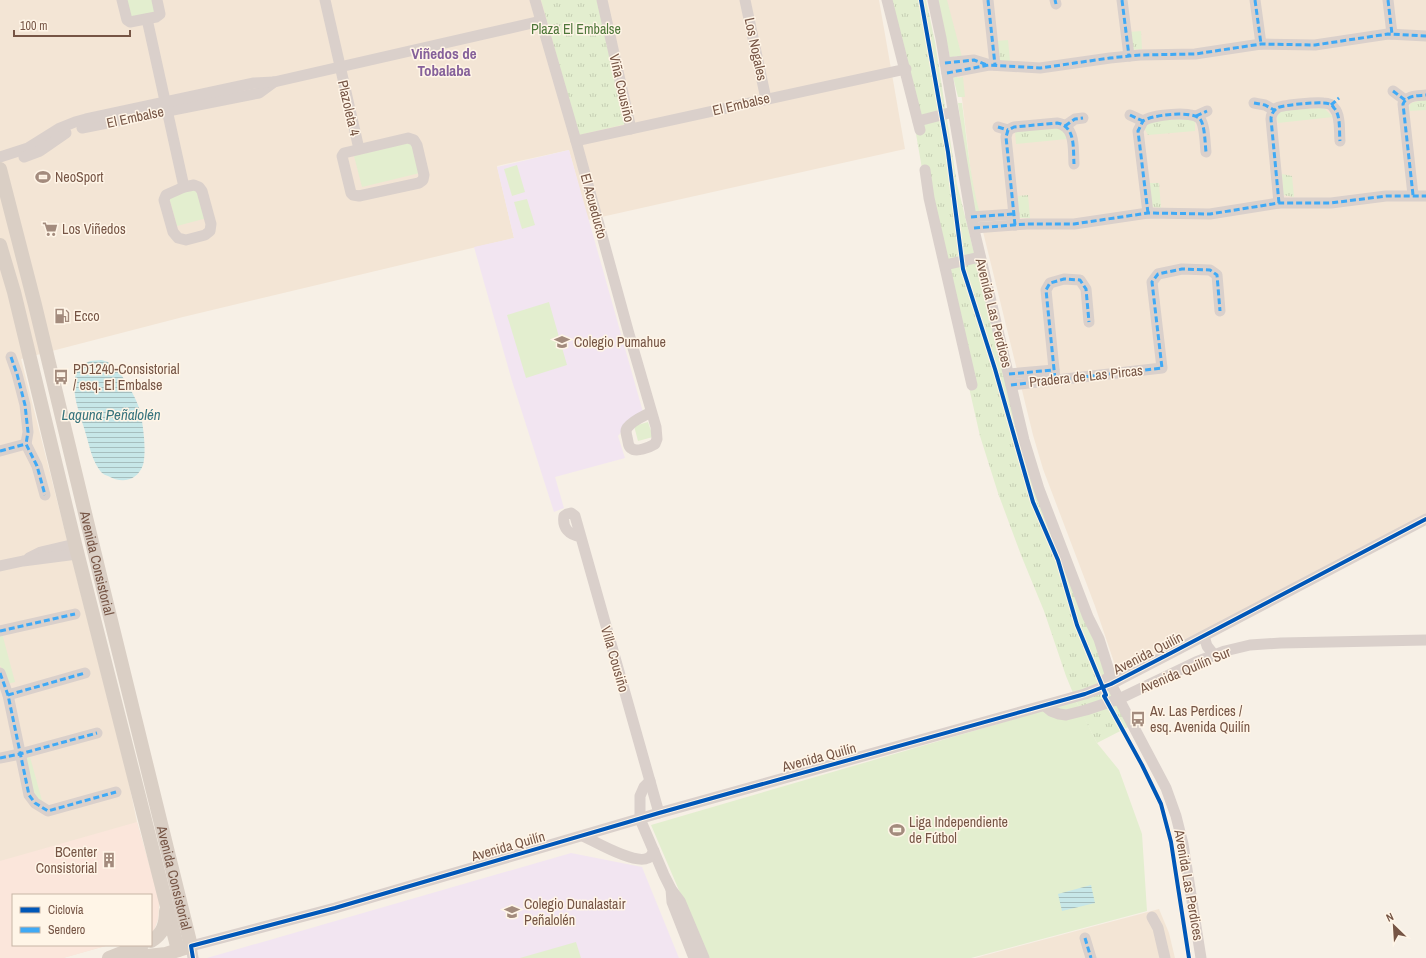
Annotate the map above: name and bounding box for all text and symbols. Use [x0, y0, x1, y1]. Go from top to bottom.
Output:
scale bar [14, 12, 130, 38]
street label: Los Nogales [741, 16, 771, 82]
text: 100 m [20, 18, 47, 34]
park label: Plaza El Embalse [531, 20, 621, 38]
district label: Viñedos de Tobalaba [411, 43, 477, 81]
street label: Viña Cousiño [605, 52, 639, 124]
street label: Plazoleta 4 [334, 78, 364, 138]
street label: El Embalse [711, 89, 771, 119]
street label: El Embalse [105, 102, 165, 132]
sports icon: NeoSport [34, 168, 52, 186]
place label: NeoSport [55, 168, 104, 186]
street label: El Acueducto [577, 171, 611, 241]
supermarket icon: Los Viñedos [41, 220, 59, 238]
place label: Los Viñedos [62, 220, 126, 238]
street label: Avenida Las Perdices [971, 255, 1016, 370]
fuel station icon: Ecco [53, 307, 71, 325]
place label: Ecco [74, 307, 100, 325]
school or university icon: Colegio Pumahue [553, 333, 571, 351]
place label: Colegio Pumahue [574, 333, 666, 351]
place label: PD1240-Consistorial / esq. El Embalse [73, 360, 180, 394]
street label: Pradera de Las Pircas [1028, 361, 1144, 391]
bus stop icon: PD1240-Consistorial / esq. El Embalse [52, 368, 70, 386]
water label: Laguna Peñalolén [61, 404, 161, 425]
street label: Avenida Consistorial [76, 508, 118, 617]
street label: Villa Cousiño [597, 624, 633, 694]
street label: Avenida Quilín [1109, 628, 1186, 679]
street label: Avenida Quilín Sur [1136, 643, 1233, 698]
place label: Av. Las Perdices / esq. Avenida Quilín [1149, 702, 1250, 736]
bus stop icon: Av. Las Perdices / esq. Avenida Quilín [1129, 710, 1147, 728]
street label: Avenida Quilín [779, 739, 858, 776]
place label: Liga Independiente de Fútbol [909, 813, 1008, 847]
sports icon: Liga Independiente de Fútbol [888, 821, 906, 839]
street label: Avenida Consistorial [153, 823, 196, 932]
street label: Avenida Quilín [468, 827, 547, 865]
street label: Avenida Las Perdices [1170, 827, 1208, 942]
place label: BCenter Consistorial [36, 843, 97, 877]
building icon: BCenter Consistorial [100, 851, 118, 869]
legend [12, 894, 152, 946]
place label: Colegio Dunalastair Peñalolén [524, 895, 626, 929]
text: Ciclovía [48, 902, 84, 918]
school or university icon: Colegio Dunalastair Peñalolén [503, 903, 521, 921]
north arrow [1374, 906, 1414, 946]
text: N [1384, 909, 1396, 925]
text: Sendero [48, 922, 85, 938]

